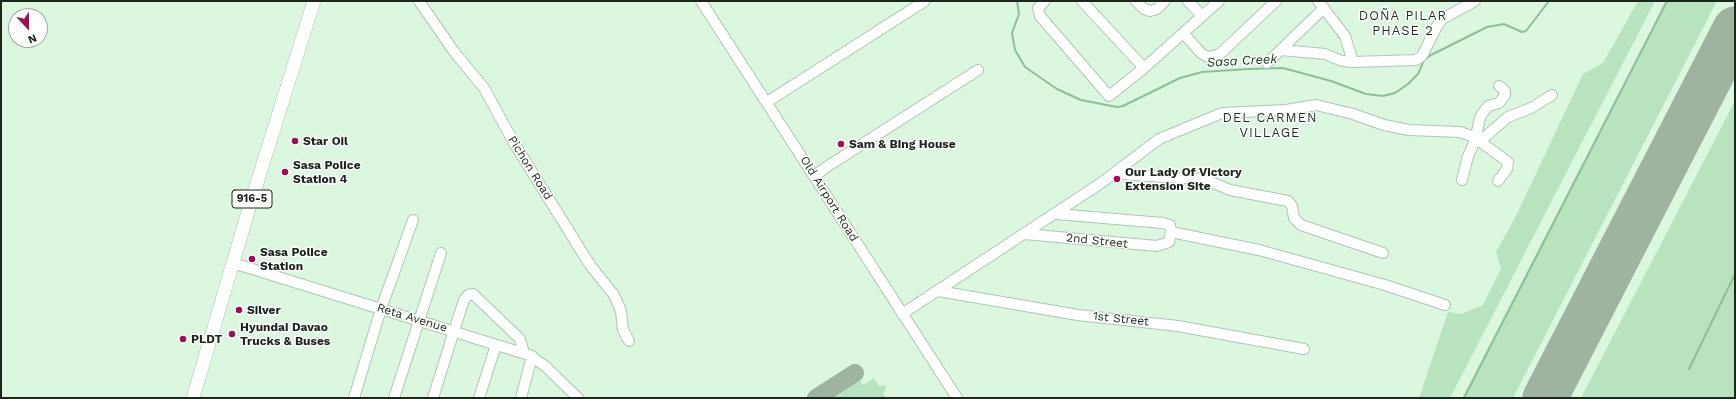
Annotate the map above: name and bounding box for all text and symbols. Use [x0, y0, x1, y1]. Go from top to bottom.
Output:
north arrow [8, 8, 48, 48]
district label: DOÑA PILAR PHASE 2 [1359, 8, 1447, 39]
text: N [26, 31, 39, 46]
water label: Sasa Creek [1206, 51, 1278, 71]
district label: DEL CARMEN VILLAGE [1223, 110, 1317, 141]
street label: Pichon Road [505, 133, 555, 203]
place label: Star Oil [303, 134, 348, 148]
marker: Star Oil [290, 136, 300, 146]
place label: Sam & Bing House [849, 137, 956, 151]
marker: Sam & Bing House [836, 139, 846, 149]
street label: Old Airport Road [797, 154, 861, 244]
place label: Sasa Police Station 4 [293, 158, 361, 186]
place label: Our Lady Of Victory Extension Site [1125, 165, 1242, 193]
marker: Sasa Police Station 4 [280, 167, 290, 177]
marker: Our Lady Of Victory Extension Site [1112, 174, 1122, 184]
road number: 916-5 [232, 190, 272, 208]
street label: 2nd Street [1065, 231, 1129, 251]
place label: Sasa Police Station [260, 245, 328, 273]
marker: Sasa Police Station [247, 254, 257, 264]
street label: Reta Avenue [375, 300, 449, 336]
place label: Silver [247, 303, 281, 317]
marker: Silver [234, 305, 244, 315]
street label: 1st Street [1092, 309, 1150, 329]
place label: Hyundai Davao Trucks & Buses [240, 320, 330, 348]
marker: Hyundai Davao Trucks & Buses [227, 329, 237, 339]
place label: PLDT [191, 332, 222, 346]
marker: PLDT [178, 334, 188, 344]

